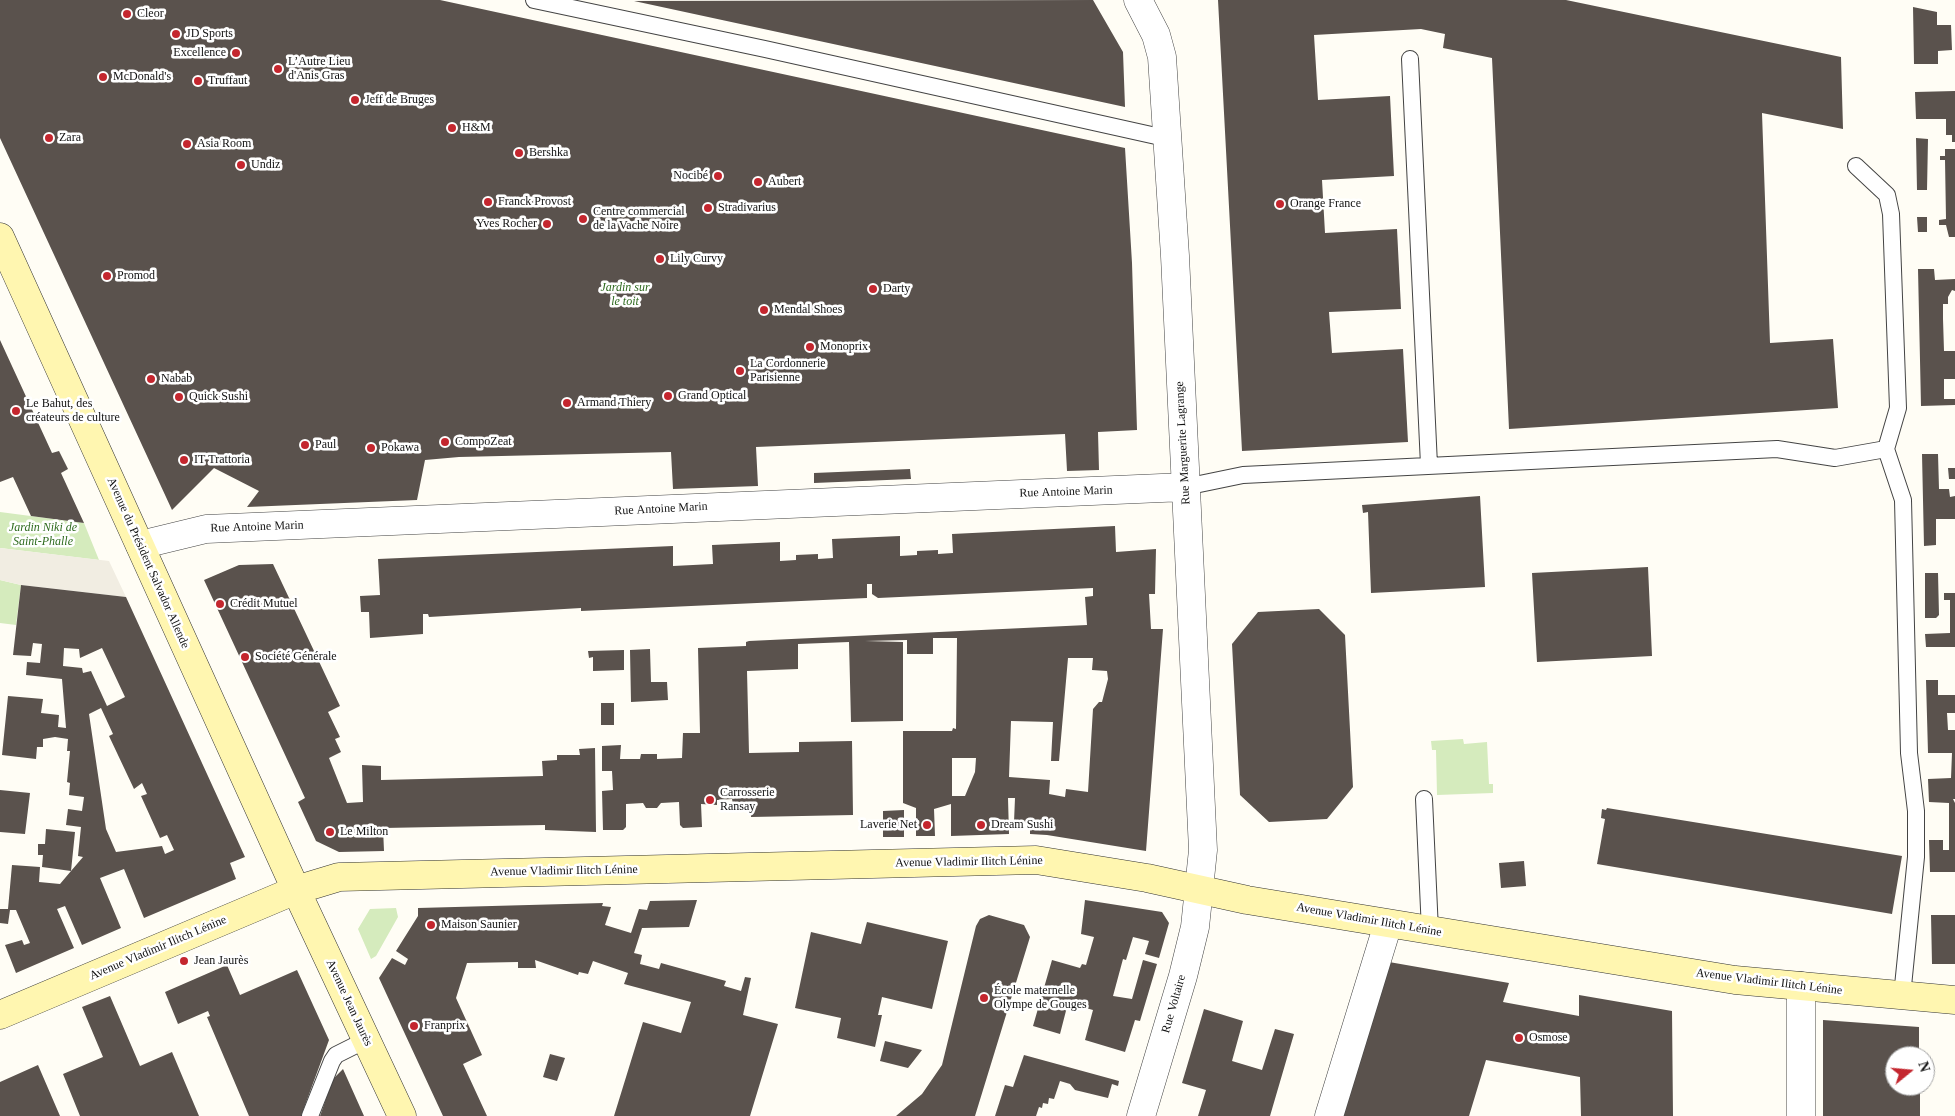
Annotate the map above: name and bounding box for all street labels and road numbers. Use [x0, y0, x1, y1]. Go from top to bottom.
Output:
street label: Rue Marguerite Lagrange [1173, 381, 1193, 505]
street label: Avenue du Président Salvador Allende [104, 475, 192, 651]
street label: Rue Antoine Marin [1019, 483, 1113, 501]
street label: Rue Antoine Marin [614, 499, 708, 519]
street label: Rue Antoine Marin [210, 518, 304, 536]
street label: Avenue Vladimir Ilitch Lénine [895, 854, 1043, 870]
street label: Avenue Vladimir Ilitch Lénine [490, 863, 638, 879]
street label: Avenue Vladimir Ilitch Lénine [1295, 900, 1443, 940]
street label: Avenue Vladimir Ilitch Lénine [87, 913, 229, 983]
street label: Avenue Jean Jaurès [323, 957, 375, 1049]
street label: Avenue Vladimir Ilitch Lénine [1695, 966, 1843, 998]
street label: Rue Voltaire [1159, 973, 1189, 1035]

